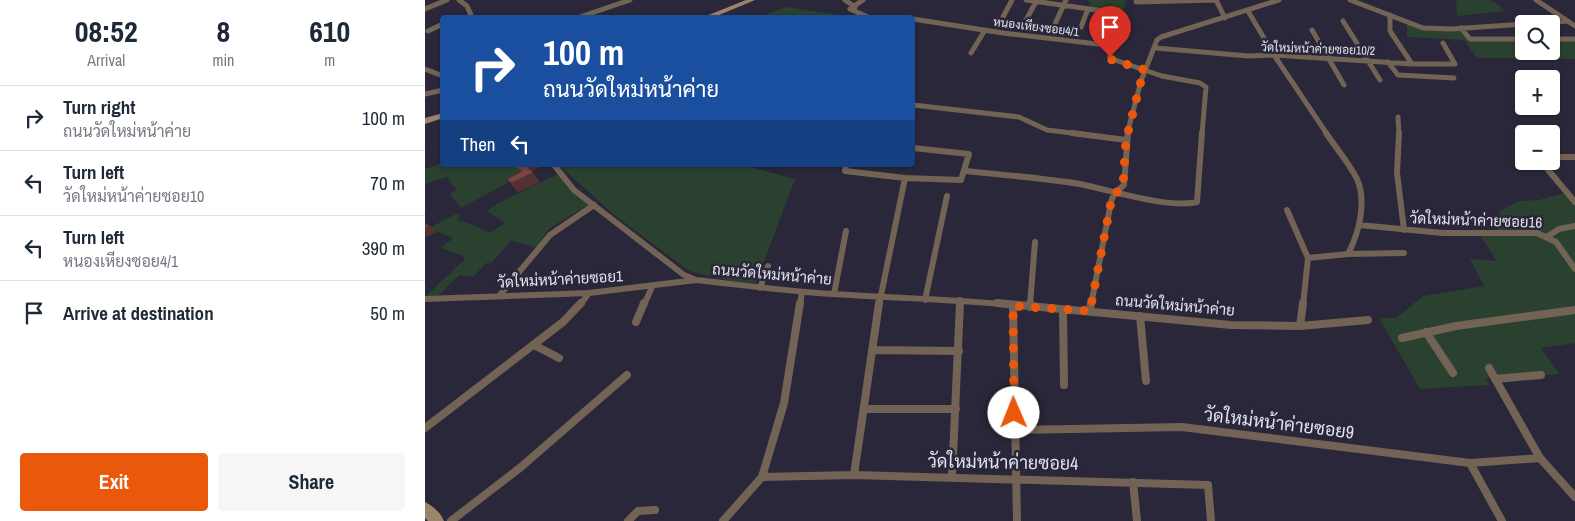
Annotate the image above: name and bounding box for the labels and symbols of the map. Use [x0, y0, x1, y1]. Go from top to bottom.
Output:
pin [1089, 6, 1131, 57]
street label: หนองเหียงซอย4/1 [992, 14, 1080, 40]
street label: วัดใหม่หน้าค่ายซอย10/2 [1261, 39, 1375, 59]
street label: วัดใหม่หน้าค่ายซอย16 [1409, 207, 1543, 233]
street label: ถนนวัดใหม่หน้าค่าย [711, 258, 833, 290]
street label: วัดใหม่หน้าค่ายซอย1 [497, 265, 623, 293]
street label: ถนนวัดใหม่หน้าค่าย [1114, 289, 1236, 321]
position arrow [987, 386, 1039, 438]
street label: วัดใหม่หน้าค่ายซอย9 [1203, 401, 1355, 445]
street label: วัดใหม่หน้าค่ายซอย4 [927, 448, 1079, 476]

